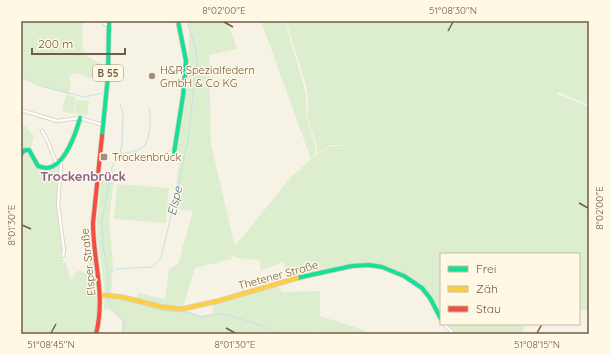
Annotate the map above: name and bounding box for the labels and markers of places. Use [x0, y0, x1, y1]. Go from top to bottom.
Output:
place label: H&R Spezialfedern GmbH & Co KG [160, 63, 255, 90]
marker: H&R Spezialfedern GmbH & Co KG [147, 71, 157, 81]
place label: Trockenbrück [112, 150, 181, 164]
marker: Trockenbrück [99, 152, 109, 162]

